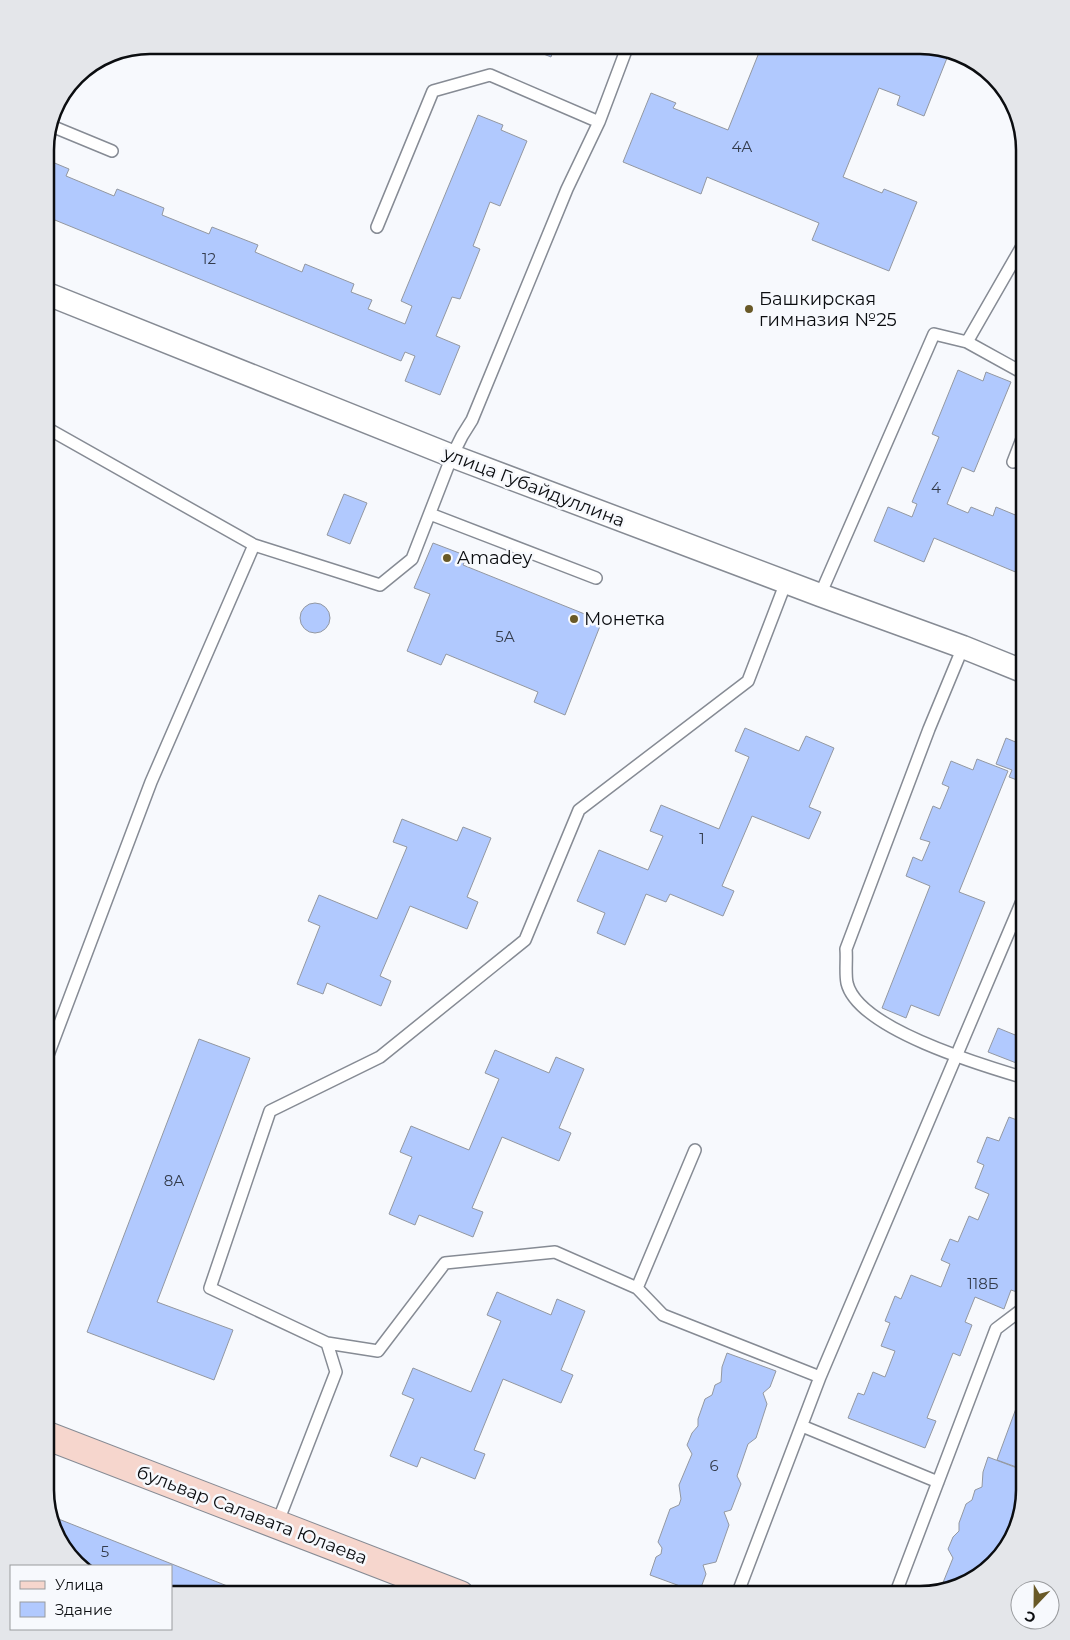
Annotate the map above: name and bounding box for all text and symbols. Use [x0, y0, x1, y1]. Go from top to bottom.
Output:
house number: 4А [731, 137, 753, 156]
house number: 12 [202, 249, 216, 268]
place label: Башкирская гимназия №25 [759, 288, 897, 331]
marker: Башкирская гимназия №25 [743, 303, 755, 315]
street label: улица Губайдуллина [439, 442, 628, 532]
house number: 4 [931, 478, 941, 497]
place label: Amadey [457, 547, 533, 569]
marker: Amadey [441, 552, 453, 564]
place label: Монетка [584, 608, 665, 630]
marker: Монетка [568, 613, 580, 625]
house number: 5А [495, 627, 515, 646]
house number: 1 [699, 829, 705, 848]
house number: 8А [164, 1171, 184, 1190]
house number: 118Б [967, 1274, 999, 1293]
house number: 6 [709, 1456, 719, 1475]
street label: бульвар Салавата Юлаева [134, 1461, 370, 1569]
house number: 5 [101, 1542, 109, 1561]
legend [10, 1565, 172, 1630]
text: Улица [55, 1575, 103, 1594]
north arrow [1010, 1580, 1060, 1630]
text: Здание [55, 1600, 113, 1619]
text: С [1022, 1607, 1038, 1627]

